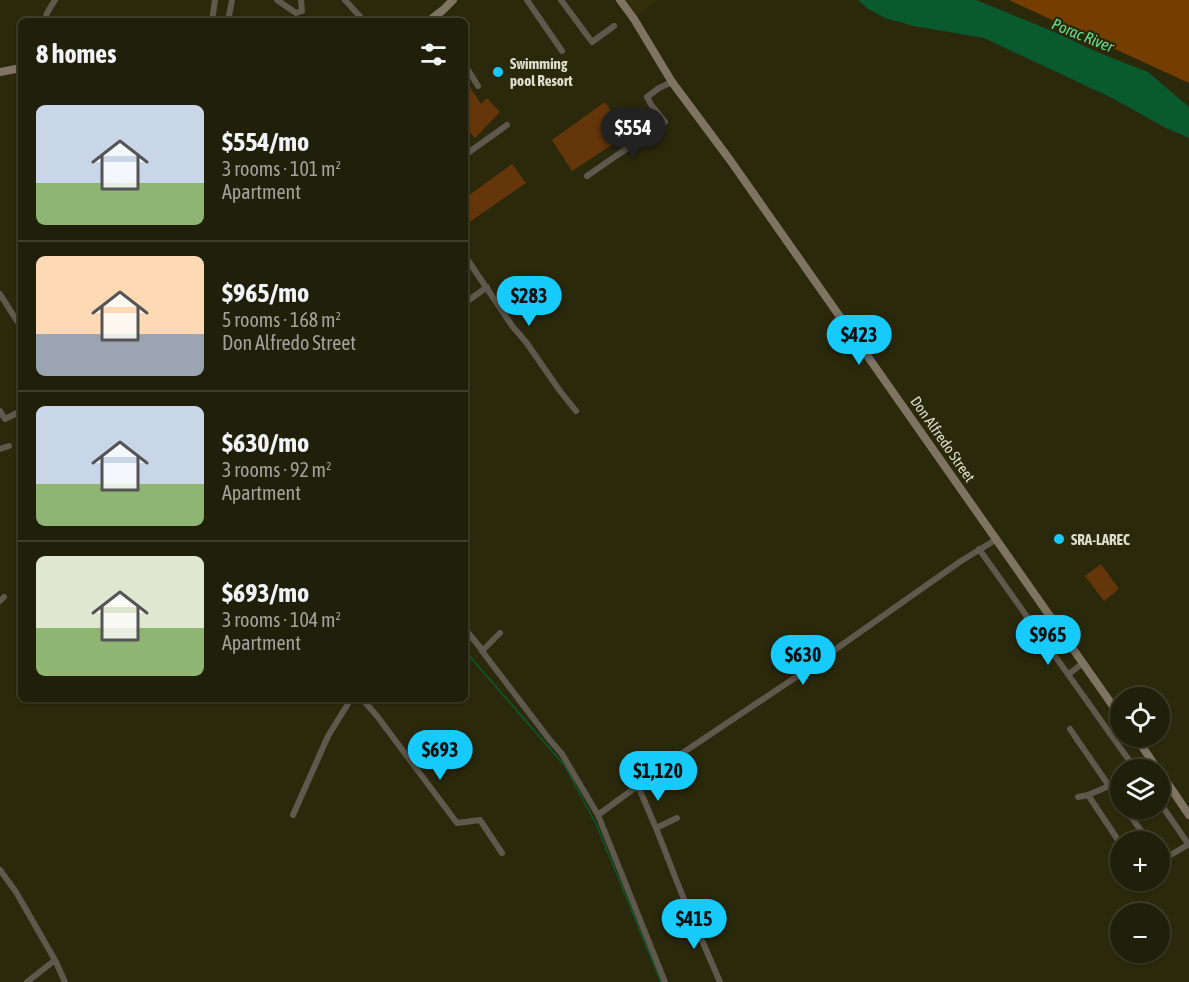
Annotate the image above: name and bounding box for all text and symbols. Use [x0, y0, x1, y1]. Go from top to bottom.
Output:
water label: Porac River [1049, 14, 1118, 56]
icon: filters [417, 38, 450, 71]
text: 8 homes [36, 39, 116, 69]
place label: Swimming pool Resort [510, 55, 573, 89]
marker: Swimming pool Resort [491, 65, 505, 79]
pin: $554 [597, 108, 669, 159]
text: $554 [615, 116, 651, 139]
text: $554/mo [222, 127, 309, 157]
icon: home [84, 129, 156, 201]
text: 3 rooms · 101 m² [222, 157, 341, 180]
text: Apartment [222, 180, 301, 203]
pin: $283 [493, 276, 565, 327]
text: $965/mo [222, 278, 309, 308]
icon: home [84, 280, 156, 352]
text: $283 [511, 284, 547, 307]
text: 5 rooms · 168 m² [222, 308, 341, 331]
pin: $423 [823, 315, 895, 366]
text: $423 [841, 323, 877, 346]
text: Don Alfredo Street [222, 331, 356, 354]
street label: Don Alfredo Street [907, 393, 979, 485]
text: $630/mo [222, 428, 309, 458]
icon: home [84, 430, 156, 502]
text: 3 rooms · 92 m² [222, 458, 332, 481]
text: Apartment [222, 481, 301, 504]
place label: SRA-LAREC [1071, 531, 1130, 548]
marker: SRA-LAREC [1052, 532, 1066, 546]
text: $693/mo [222, 578, 309, 608]
icon: home [84, 580, 156, 652]
text: 3 rooms · 104 m² [222, 608, 341, 631]
pin: $965 [1012, 615, 1084, 666]
text: $965 [1030, 623, 1066, 646]
text: Apartment [222, 631, 301, 654]
pin: $630 [767, 635, 839, 686]
text: $630 [785, 643, 821, 666]
map controls [1110, 687, 1170, 963]
button: locate [1110, 687, 1170, 747]
pin: $693 [404, 730, 476, 781]
text: $693 [422, 738, 458, 761]
pin: $1,120 [609, 751, 707, 802]
text: $1,120 [633, 759, 683, 782]
button: layers [1110, 759, 1170, 819]
button: + [1110, 831, 1170, 891]
pin: $415 [658, 899, 730, 950]
button: − [1110, 903, 1170, 963]
text: $415 [676, 907, 712, 930]

